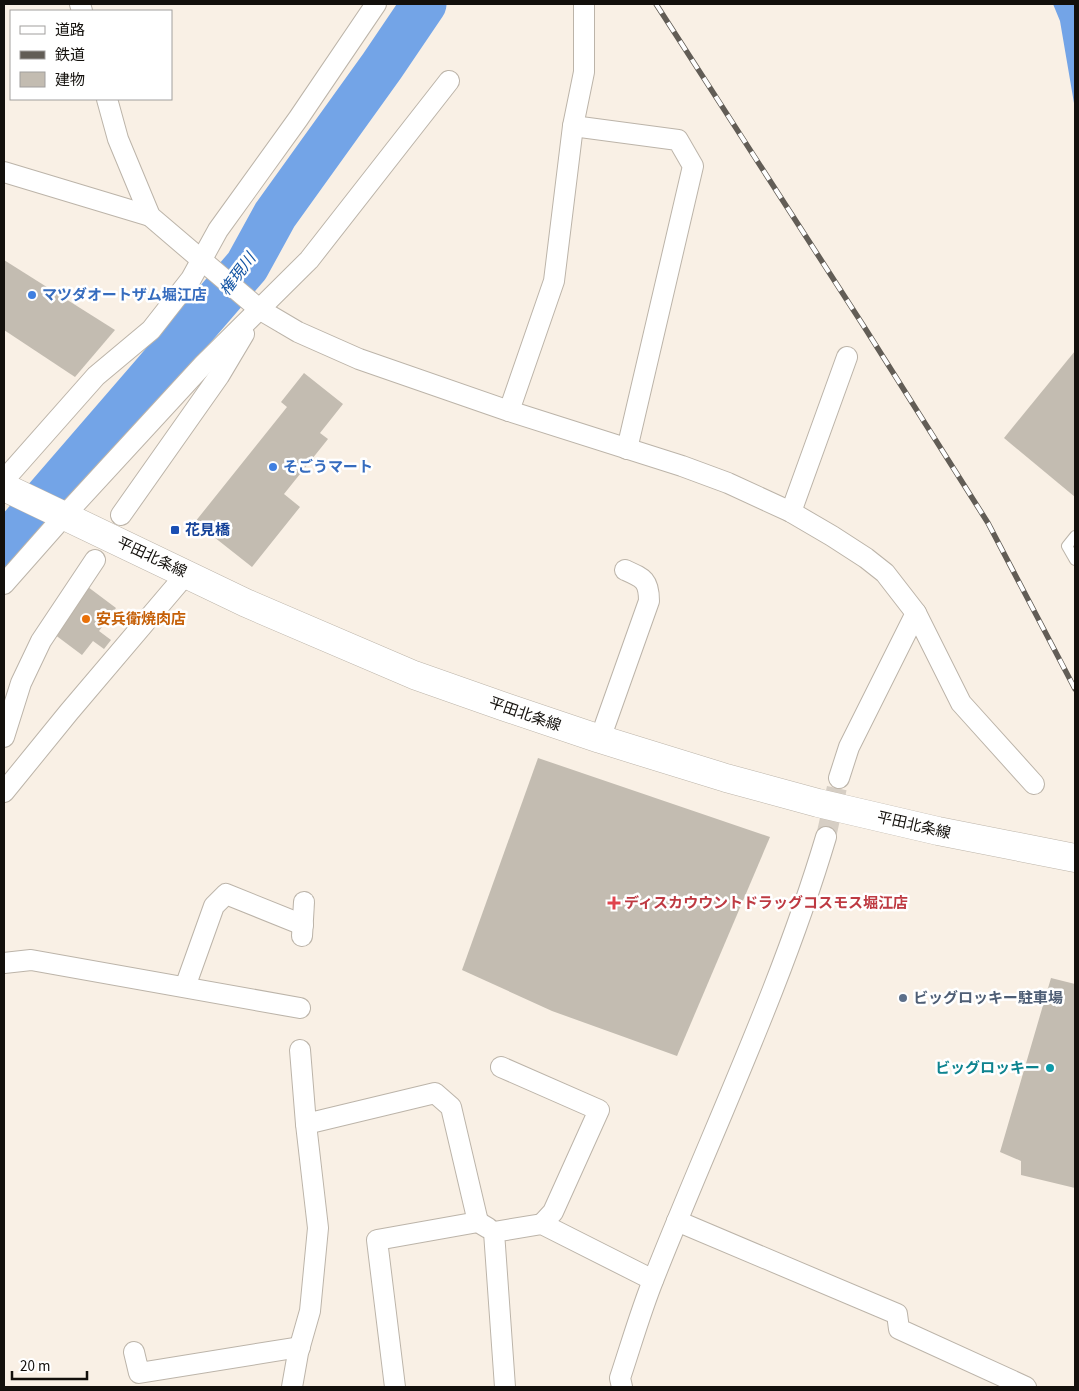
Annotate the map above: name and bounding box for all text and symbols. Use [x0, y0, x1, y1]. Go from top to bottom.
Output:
legend [10, 10, 172, 100]
text: 道路 [55, 20, 85, 41]
text: 鉄道 [55, 45, 85, 66]
text: 建物 [55, 70, 85, 91]
water label: 権現川 [215, 247, 262, 300]
place label: マツダオートザム堀江店 [42, 285, 207, 306]
marker: マツダオートザム堀江店 [26, 289, 38, 301]
place label: そごうマート [283, 457, 373, 478]
marker: そごうマート [267, 461, 279, 473]
place label: 花見橋 [185, 520, 231, 541]
marker: 花見橋 [169, 524, 181, 536]
street label: 平田北条線 [113, 532, 190, 583]
place label: 安兵衛焼肉店 [96, 609, 186, 630]
marker: 安兵衛焼肉店 [80, 613, 92, 625]
street label: 平田北条線 [486, 692, 564, 737]
street label: 平田北条線 [875, 807, 953, 844]
place label: ディスカウウントドラッグコスモス堀江店 [624, 893, 908, 914]
marker: ディスカウウントドラッグコスモス堀江店 [608, 897, 620, 909]
place label: ビッグロッキー駐車場 [913, 988, 1063, 1009]
marker: ビッグロッキー駐車場 [897, 992, 909, 1004]
place label: ビッグロッキー [935, 1058, 1040, 1079]
marker: ビッグロッキー [1044, 1062, 1056, 1074]
scale bar [12, 1348, 88, 1380]
text: 20 m [20, 1356, 50, 1377]

